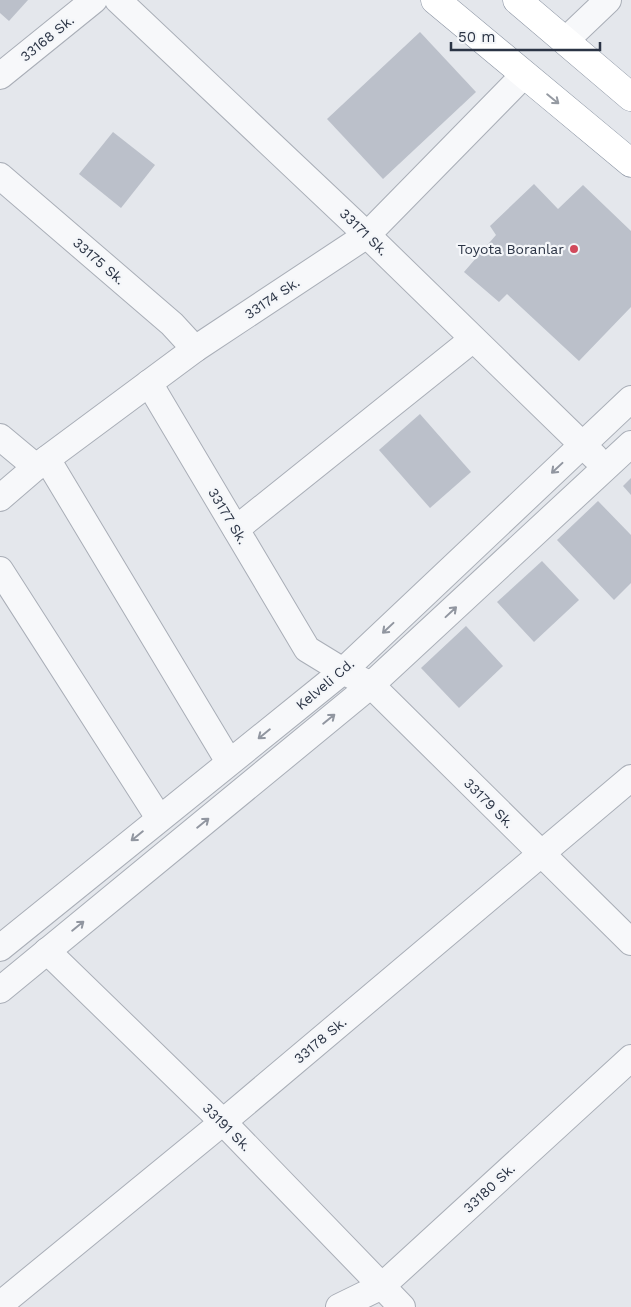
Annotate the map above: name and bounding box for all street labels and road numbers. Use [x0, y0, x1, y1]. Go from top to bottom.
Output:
street label: 33168 Sk. [17, 12, 77, 64]
street label: 33171 Sk. [337, 205, 391, 259]
street label: 33175 Sk. [70, 234, 128, 288]
street label: 33174 Sk. [242, 274, 302, 322]
street label: 33177 Sk. [205, 485, 251, 547]
street label: Kelveli Cd. [293, 655, 357, 713]
street label: 33179 Sk. [461, 775, 517, 831]
street label: 33178 Sk. [291, 1013, 349, 1067]
street label: 33191 Sk. [200, 1100, 254, 1154]
street label: 33180 Sk. [460, 1160, 518, 1216]

